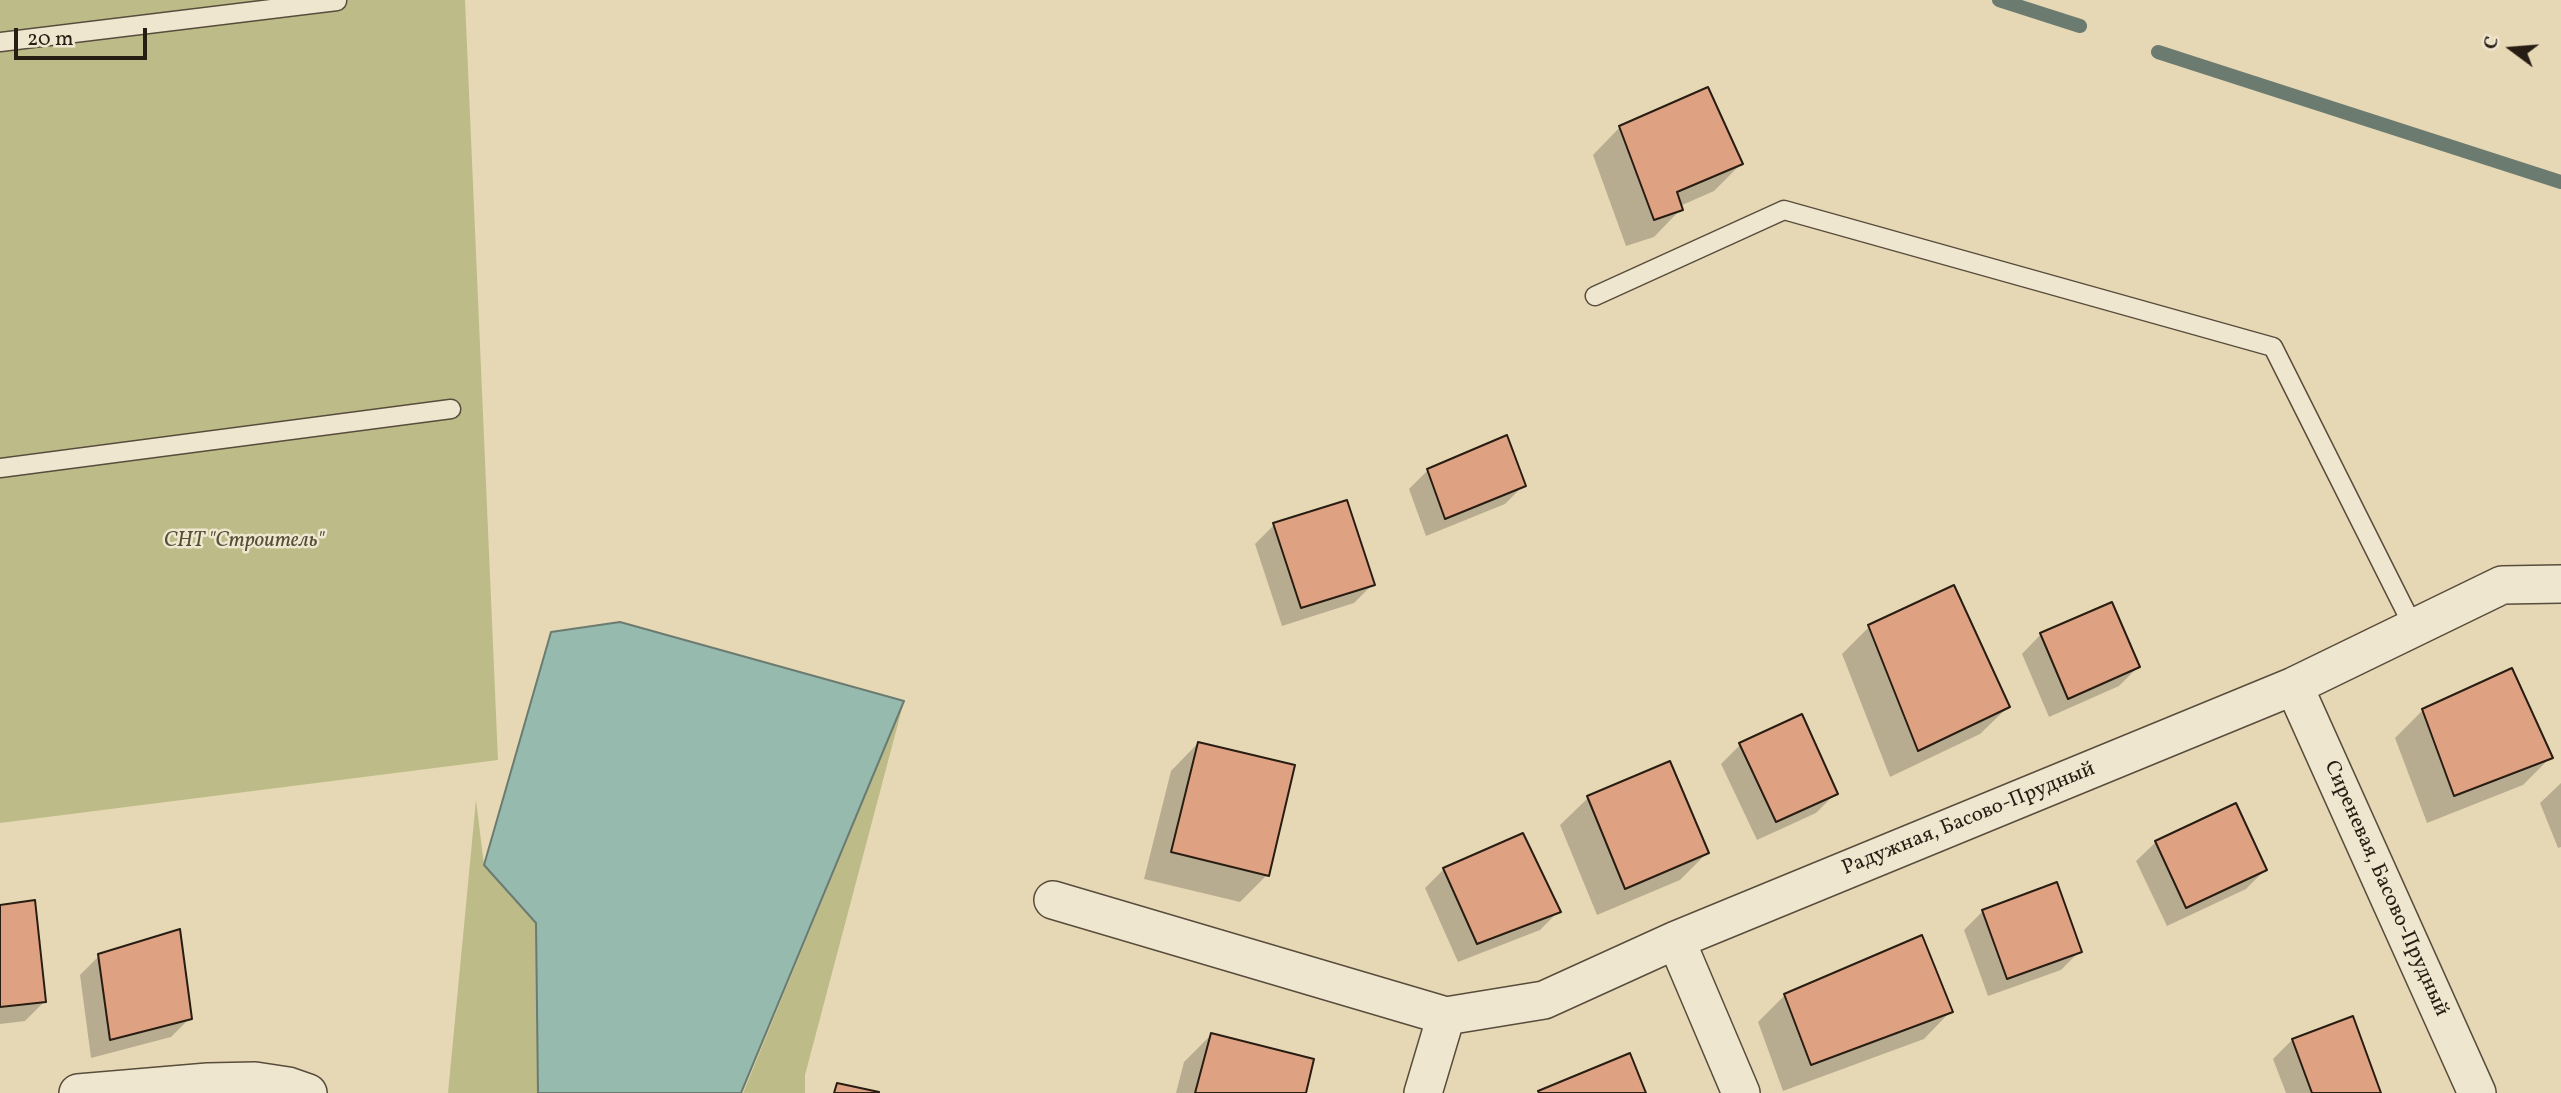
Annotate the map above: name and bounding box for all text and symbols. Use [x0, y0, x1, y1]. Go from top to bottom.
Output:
scale bar [18, 14, 150, 58]
north arrow [2477, 14, 2547, 84]
text: 20 m [27, 25, 73, 54]
text: С [2478, 34, 2506, 53]
park label: СНТ "Строитель" [164, 529, 324, 555]
street label: Сиреневая, Басово-Прудный [2317, 757, 2453, 1021]
street label: Радужная, Басово-Прудный [1839, 758, 2099, 882]

